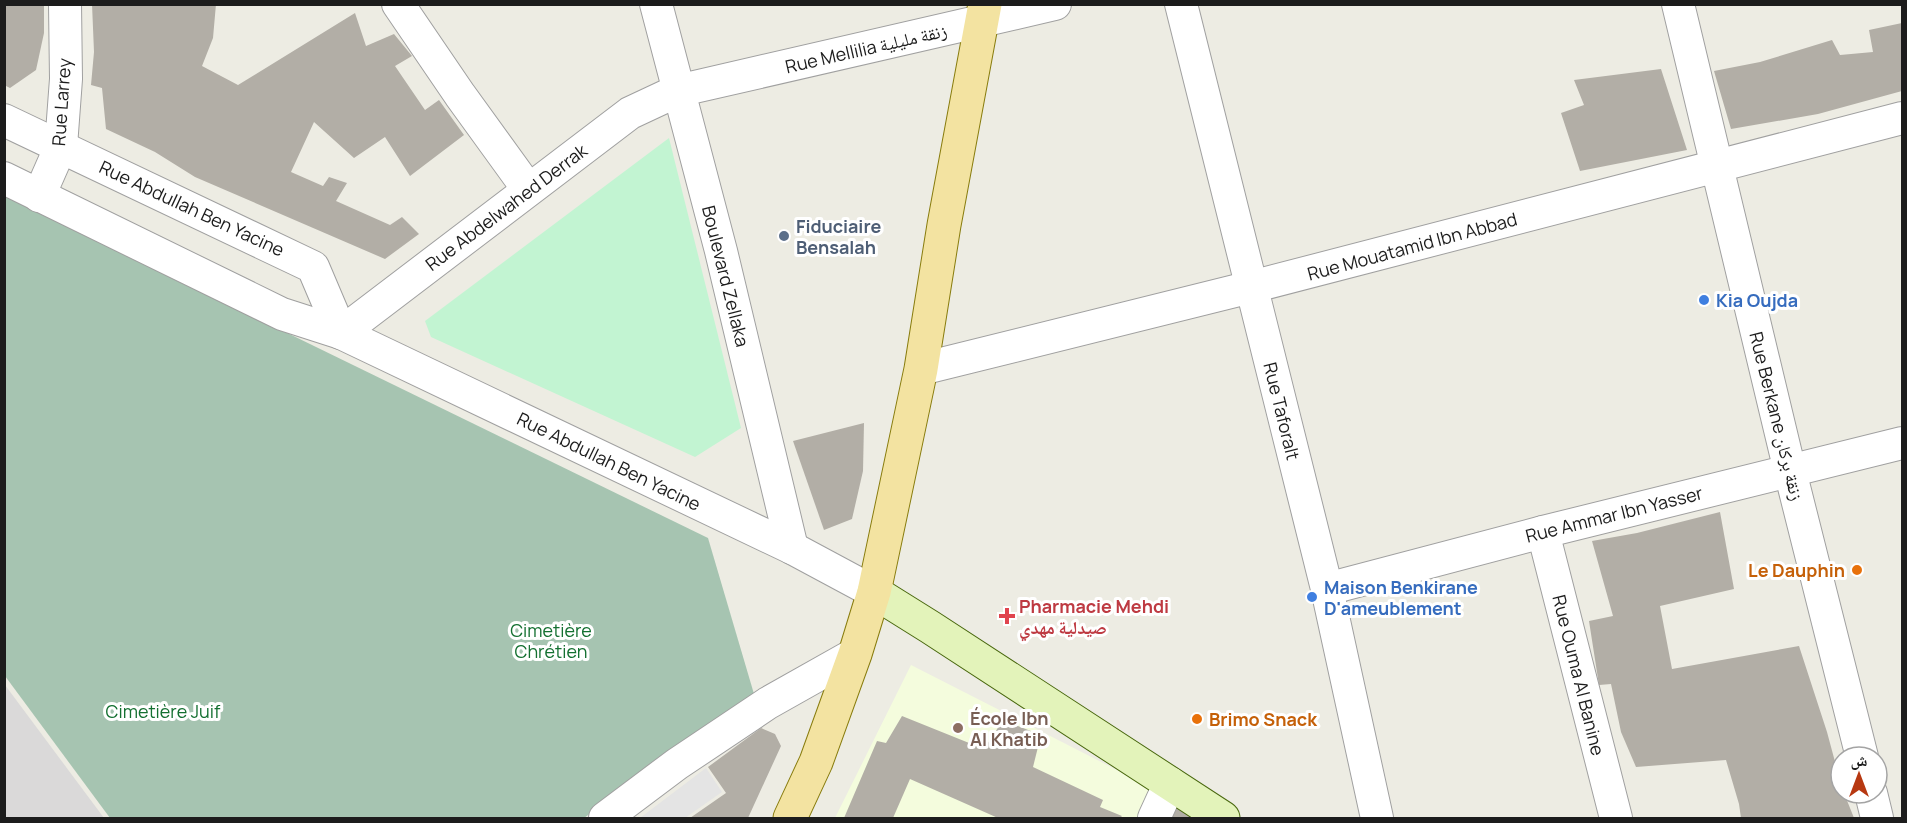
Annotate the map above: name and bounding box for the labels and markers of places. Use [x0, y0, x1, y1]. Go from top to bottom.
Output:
place label: Fiduciaire Bensalah [796, 214, 881, 259]
marker: Fiduciaire Bensalah [777, 229, 791, 243]
place label: Kia Oujda [1716, 288, 1798, 312]
marker: Kia Oujda [1697, 293, 1711, 307]
place label: Le Dauphin [1748, 558, 1845, 582]
marker: Le Dauphin [1850, 563, 1864, 577]
place label: Maison Benkirane D'ameublement [1324, 575, 1478, 620]
marker: Maison Benkirane D'ameublement [1305, 590, 1319, 604]
place label: Pharmacie Mehdi صيدلية مهدي [1019, 594, 1169, 642]
marker: Pharmacie Mehdi صيدلية مهدي [1000, 609, 1014, 623]
place label: École Ibn Al Khatib [970, 706, 1049, 751]
place label: Brimo Snack [1209, 707, 1318, 731]
marker: Brimo Snack [1190, 712, 1204, 726]
marker: École Ibn Al Khatib [951, 721, 965, 735]

